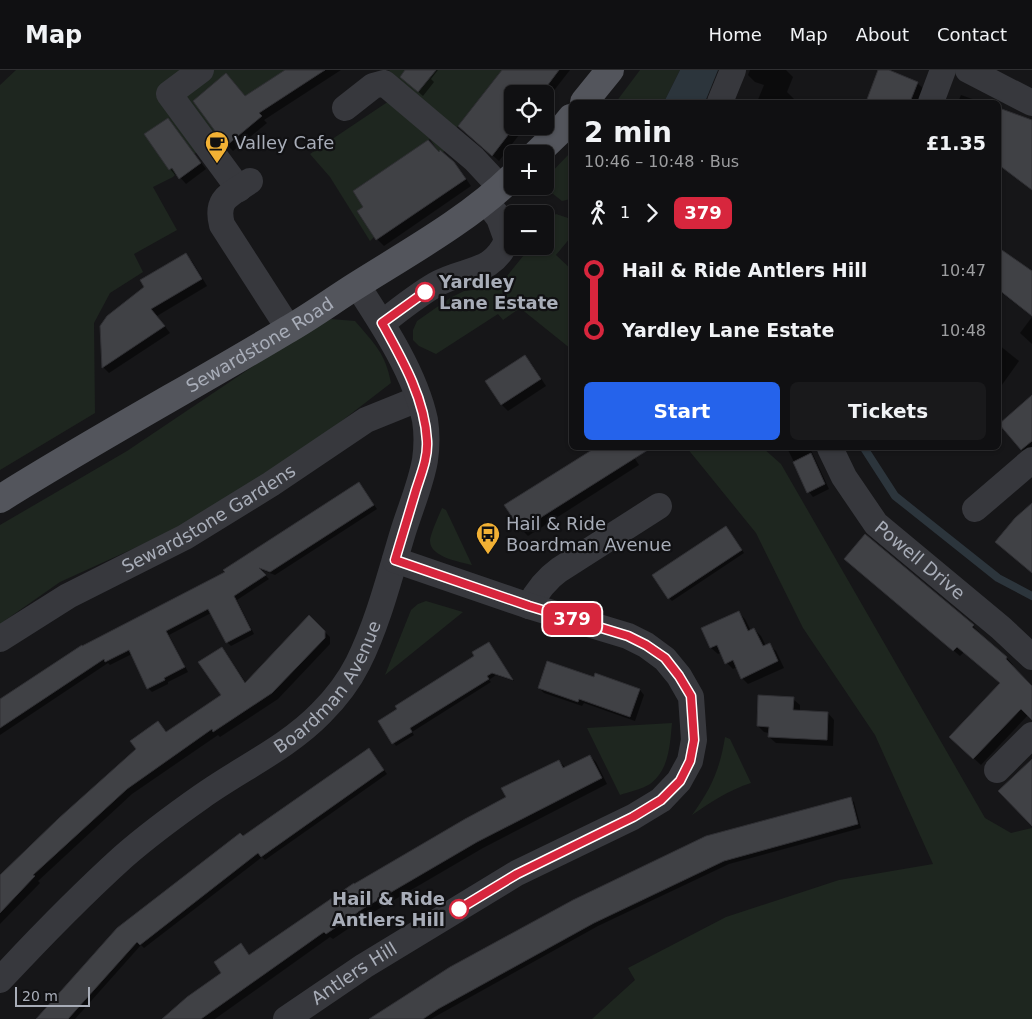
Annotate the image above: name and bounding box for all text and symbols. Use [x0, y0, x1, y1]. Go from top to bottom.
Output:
text: Map [25, 21, 82, 49]
text: Home [709, 24, 762, 45]
text: Map [790, 24, 828, 45]
text: About [856, 24, 909, 45]
text: Contact [937, 24, 1007, 45]
map controls [504, 85, 554, 255]
button: locate [504, 85, 554, 135]
text: 2 min [584, 116, 672, 149]
cafe icon: Valley Cafe [204, 130, 230, 164]
place label: Valley Cafe [234, 132, 334, 153]
text: £1.35 [926, 132, 986, 154]
button: + [504, 145, 554, 195]
text: 10:46 – 10:48 · Bus [584, 152, 739, 171]
icon: walk [584, 199, 612, 227]
icon: forward [638, 199, 666, 227]
text: 379 [684, 202, 722, 223]
text: 1 [620, 203, 630, 222]
button: − [504, 205, 554, 255]
text: Hail & Ride Antlers Hill [622, 259, 867, 281]
text: 10:47 [940, 261, 986, 280]
place label: Yardley Lane Estate [438, 271, 558, 313]
marker: Yardley Lane Estate [415, 282, 435, 302]
street label: Sewardstone Road [182, 293, 337, 397]
text: Yardley Lane Estate [622, 319, 834, 341]
text: 10:48 [940, 321, 986, 340]
button: Start [584, 382, 780, 440]
button: Tickets [790, 382, 986, 440]
street label: Sewardstone Gardens [118, 460, 299, 577]
place label: Hail & Ride Boardman Avenue [506, 513, 671, 555]
street label: Powell Drive [871, 517, 969, 604]
bus stop icon: Hail & Ride Boardman Avenue [475, 521, 501, 555]
line badge: 379 [543, 603, 601, 635]
text: 379 [553, 608, 591, 629]
street label: Boardman Avenue [270, 618, 385, 758]
place label: Hail & Ride Antlers Hill [332, 888, 445, 930]
marker: Hail & Ride Antlers Hill [449, 899, 469, 919]
street label: Antlers Hill [307, 938, 401, 1009]
scale bar [15, 984, 90, 1007]
text: 20 m [22, 988, 58, 1004]

